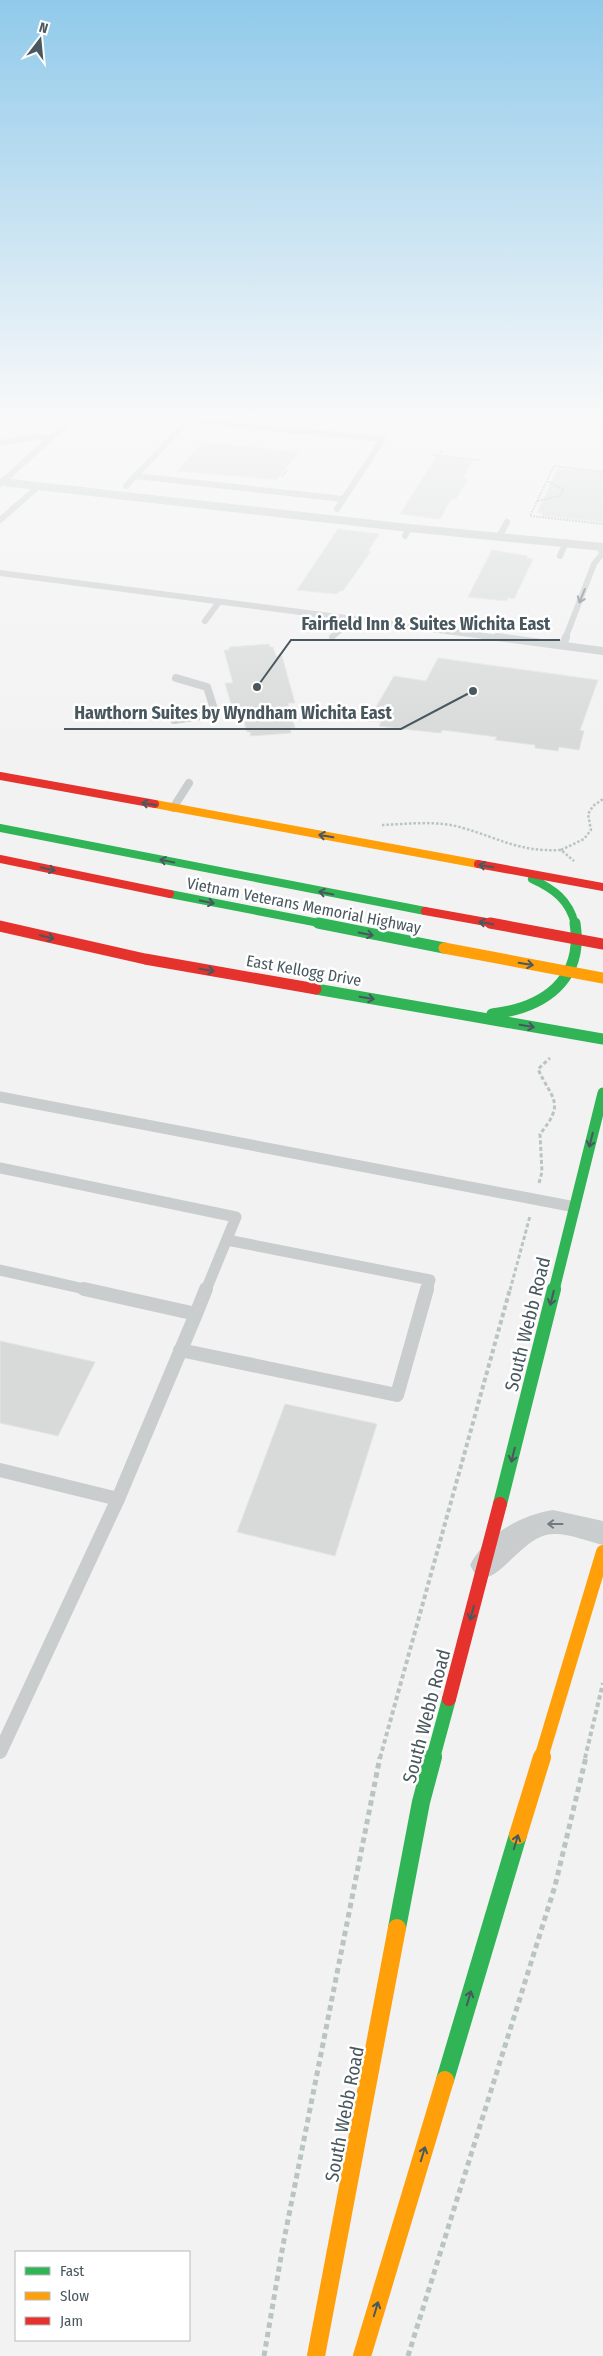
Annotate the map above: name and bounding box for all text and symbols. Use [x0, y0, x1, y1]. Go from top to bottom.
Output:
north arrow [15, 15, 65, 65]
text: N [37, 19, 50, 37]
one-way arrow [576, 588, 585, 603]
callout: Fairfield Inn & Suites Wichita East [291, 607, 560, 640]
text: Fairfield Inn & Suites Wichita East [302, 613, 551, 635]
callout: Hawthorn Suites by Wyndham Wichita East [64, 696, 401, 729]
text: Hawthorn Suites by Wyndham Wichita East [74, 702, 392, 724]
one-way arrow [142, 798, 158, 808]
one-way arrow [319, 831, 335, 841]
one-way arrow [159, 856, 175, 866]
one-way arrow [479, 860, 495, 870]
one-way arrow [39, 865, 55, 874]
street label: Vietnam Veterans Memorial Highway [185, 873, 423, 938]
one-way arrow [319, 887, 335, 897]
one-way arrow [198, 898, 214, 907]
one-way arrow [479, 917, 495, 927]
one-way arrow [358, 929, 374, 939]
one-way arrow [39, 933, 55, 942]
street label: East Kellogg Drive [245, 951, 363, 990]
one-way arrow [517, 960, 533, 969]
one-way arrow [198, 965, 214, 975]
one-way arrow [358, 993, 374, 1003]
one-way arrow [518, 1021, 534, 1031]
one-way arrow [586, 1132, 595, 1148]
street label: South Webb Road [500, 1255, 555, 1394]
one-way arrow [547, 1289, 556, 1305]
one-way arrow [507, 1447, 517, 1463]
one-way arrow [548, 1519, 564, 1529]
one-way arrow [467, 1604, 476, 1620]
street label: South Webb Road [398, 1647, 455, 1786]
one-way arrow [511, 1835, 521, 1851]
one-way arrow [465, 1990, 475, 2006]
street label: South Webb Road [320, 2044, 369, 2184]
one-way arrow [418, 2146, 428, 2162]
legend [15, 2251, 190, 2341]
text: Fast [60, 2262, 84, 2280]
text: Slow [60, 2287, 89, 2305]
one-way arrow [372, 2302, 382, 2318]
text: Jam [60, 2312, 83, 2330]

